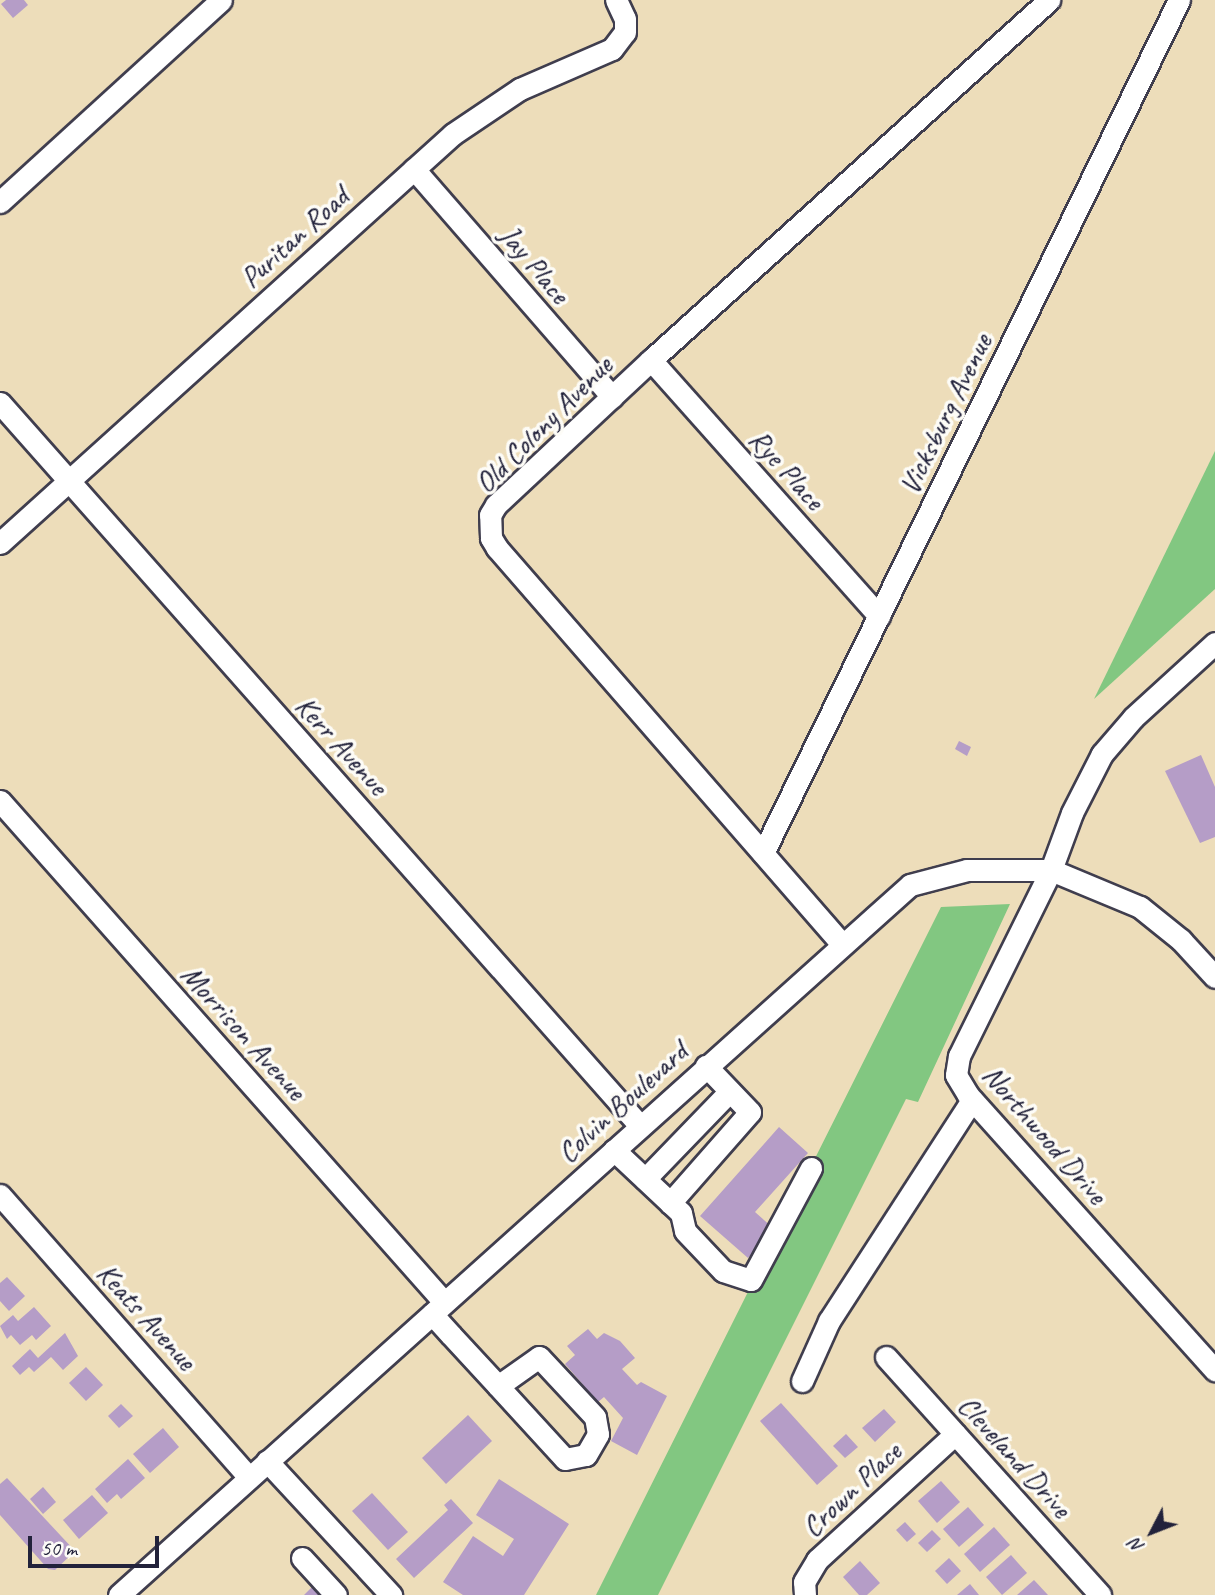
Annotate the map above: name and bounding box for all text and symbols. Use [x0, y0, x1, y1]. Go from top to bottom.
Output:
street label: Puritan Road [232, 179, 356, 295]
street label: Jay Place [492, 217, 578, 311]
street label: Vicksburg Avenue [891, 328, 999, 500]
street label: Old Colony Avenue [467, 348, 619, 500]
street label: Rye Place [741, 421, 833, 517]
street label: Kerr Avenue [288, 688, 396, 802]
street label: Morrison Avenue [174, 957, 314, 1107]
street label: Colvin Boulevard [549, 1034, 695, 1170]
street label: Northwood Drive [975, 1057, 1115, 1211]
street label: Keats Avenue [90, 1255, 204, 1377]
street label: Cleveland Drive [951, 1387, 1079, 1525]
street label: Crown Place [793, 1433, 909, 1545]
north arrow [1117, 1497, 1187, 1567]
scale bar [32, 1522, 163, 1566]
text: N [1124, 1534, 1149, 1558]
text: 50 m [41, 1535, 77, 1561]

